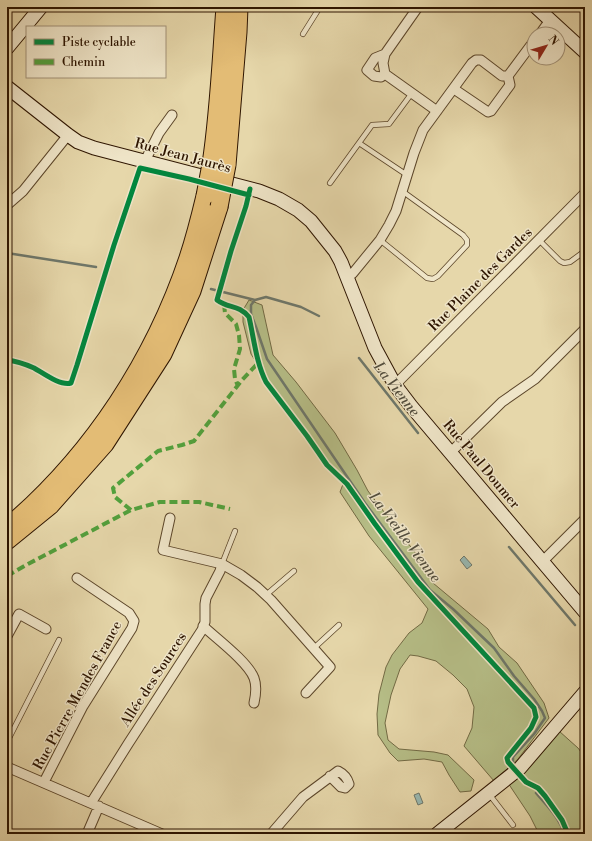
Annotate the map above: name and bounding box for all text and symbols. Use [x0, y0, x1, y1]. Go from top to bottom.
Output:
legend [26, 26, 166, 78]
north arrow [526, 26, 566, 66]
text: N [545, 33, 561, 48]
text: Piste cyclable [62, 35, 136, 50]
text: Chemin [62, 55, 105, 70]
street label: Rue Jean Jaurès [133, 134, 233, 177]
street label: Rue Plaine des Gardes [425, 224, 537, 336]
water label: La Vienne [369, 357, 424, 420]
street label: Rue Paul Doumer [439, 416, 524, 513]
water label: La Vieille Vienne [364, 487, 445, 586]
street label: Rue Pierre Mendes France [29, 618, 126, 773]
street label: Allée des Sources [116, 629, 191, 731]

